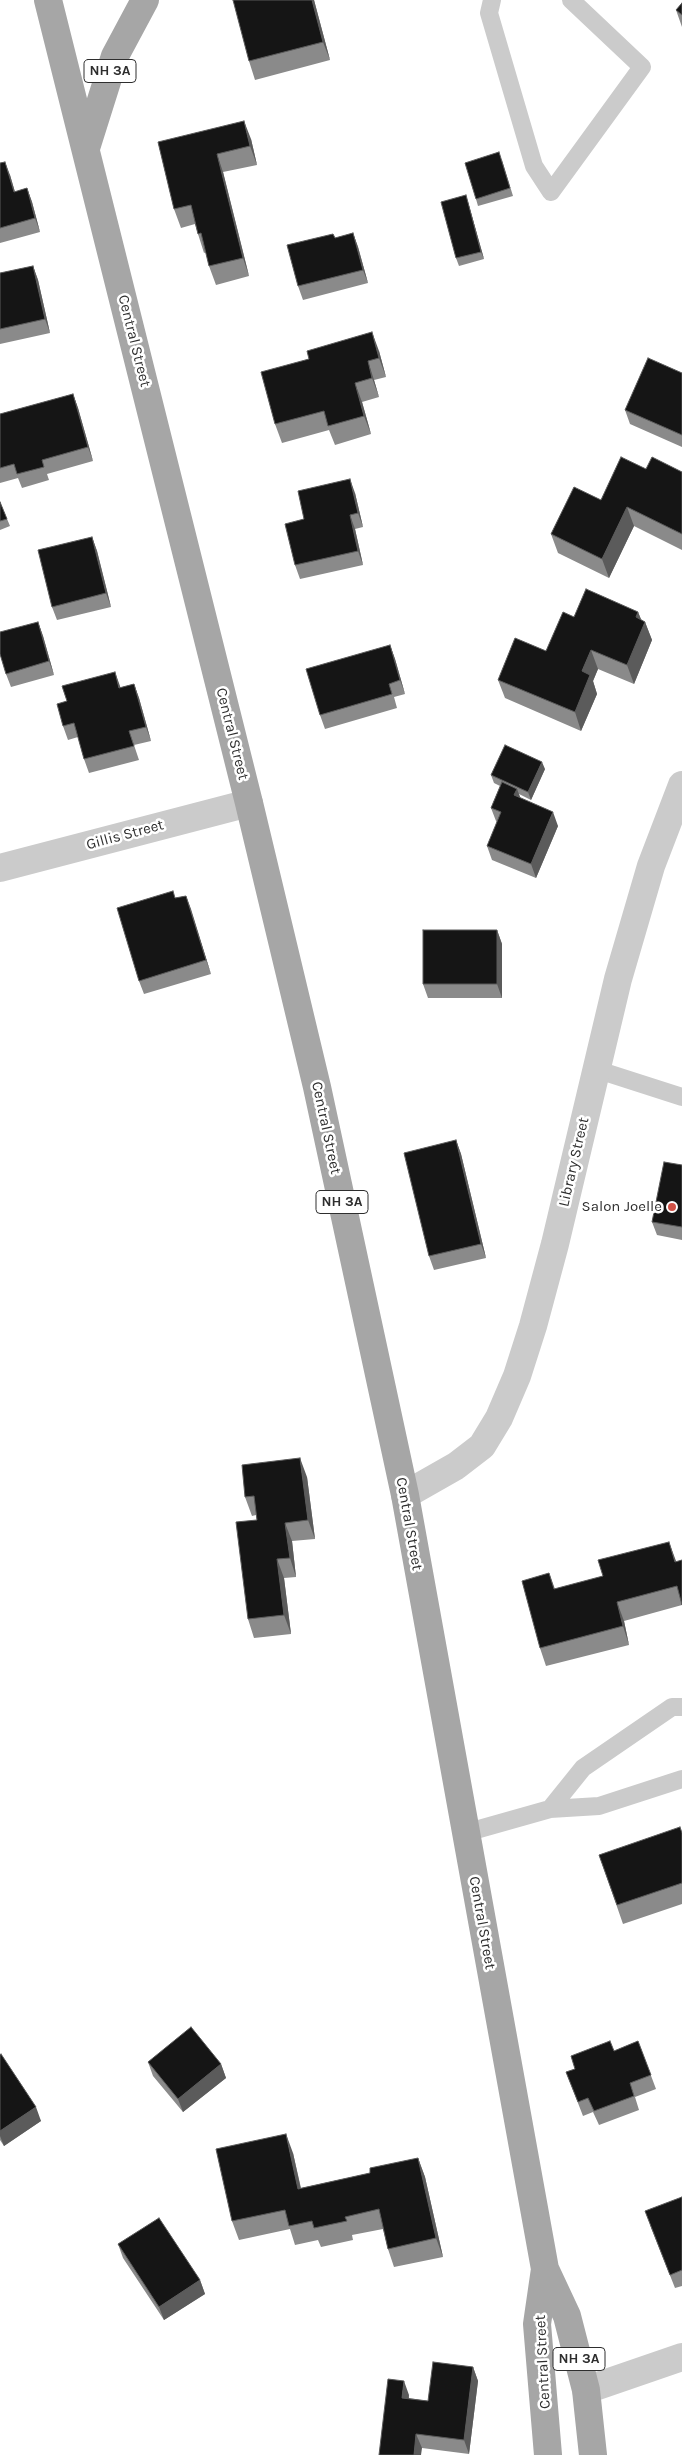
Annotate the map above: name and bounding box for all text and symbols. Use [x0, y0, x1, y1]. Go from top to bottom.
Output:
road number: NH 3A [84, 59, 136, 82]
street label: Central Street [114, 293, 154, 389]
street label: Central Street [212, 686, 252, 782]
street label: Gillis Street [84, 816, 166, 854]
street label: Central Street [307, 1080, 345, 1176]
street label: Library Street [555, 1116, 593, 1208]
road number: NH 3A [316, 1190, 368, 1214]
place label: Salon Joelle [582, 1198, 662, 1216]
marker: Salon Joelle [666, 1201, 678, 1213]
street label: Central Street [392, 1476, 426, 1572]
street label: Central Street [465, 1875, 499, 1971]
street label: Central Street [532, 2314, 554, 2410]
road number: NH 3A [553, 2348, 605, 2370]

